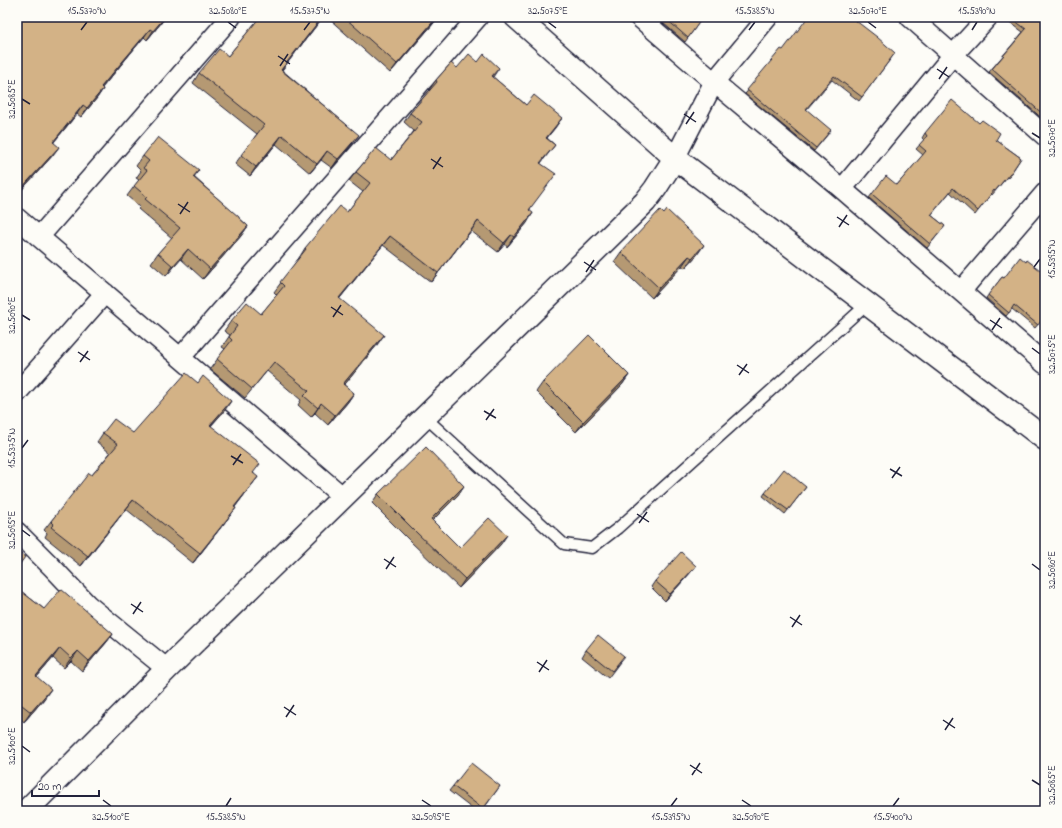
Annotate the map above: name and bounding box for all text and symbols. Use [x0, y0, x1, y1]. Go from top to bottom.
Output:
text: 15.5370°N [68, 4, 107, 19]
text: 32.5080°E [209, 4, 247, 19]
text: 15.5375°N [290, 4, 330, 19]
text: 32.5075°E [528, 4, 568, 19]
text: 15.5385°N [735, 4, 775, 19]
text: 32.5070°E [849, 4, 887, 19]
text: 15.5390°N [958, 4, 996, 19]
text: 32.5085°E [5, 79, 20, 119]
text: 32.5070°E [1045, 119, 1060, 157]
text: 15.5395°N [1045, 239, 1060, 278]
text: 32.5090°E [5, 296, 20, 334]
text: 32.5075°E [1045, 334, 1060, 374]
text: 15.5375°N [5, 428, 20, 468]
text: 32.5095°E [5, 511, 20, 549]
text: 32.5080°E [1045, 551, 1060, 589]
text: 32.5100°E [5, 727, 20, 765]
text: 32.5085°E [1045, 765, 1060, 805]
scale bar [32, 772, 99, 798]
text: 20 m [38, 778, 61, 796]
text: 32.5100°E [92, 810, 130, 825]
text: 15.5385°N [206, 810, 246, 825]
text: 32.5095°E [412, 810, 450, 825]
text: 15.5395°N [652, 810, 691, 825]
text: 32.5090°E [732, 810, 770, 825]
text: 15.5400°N [874, 810, 913, 825]

